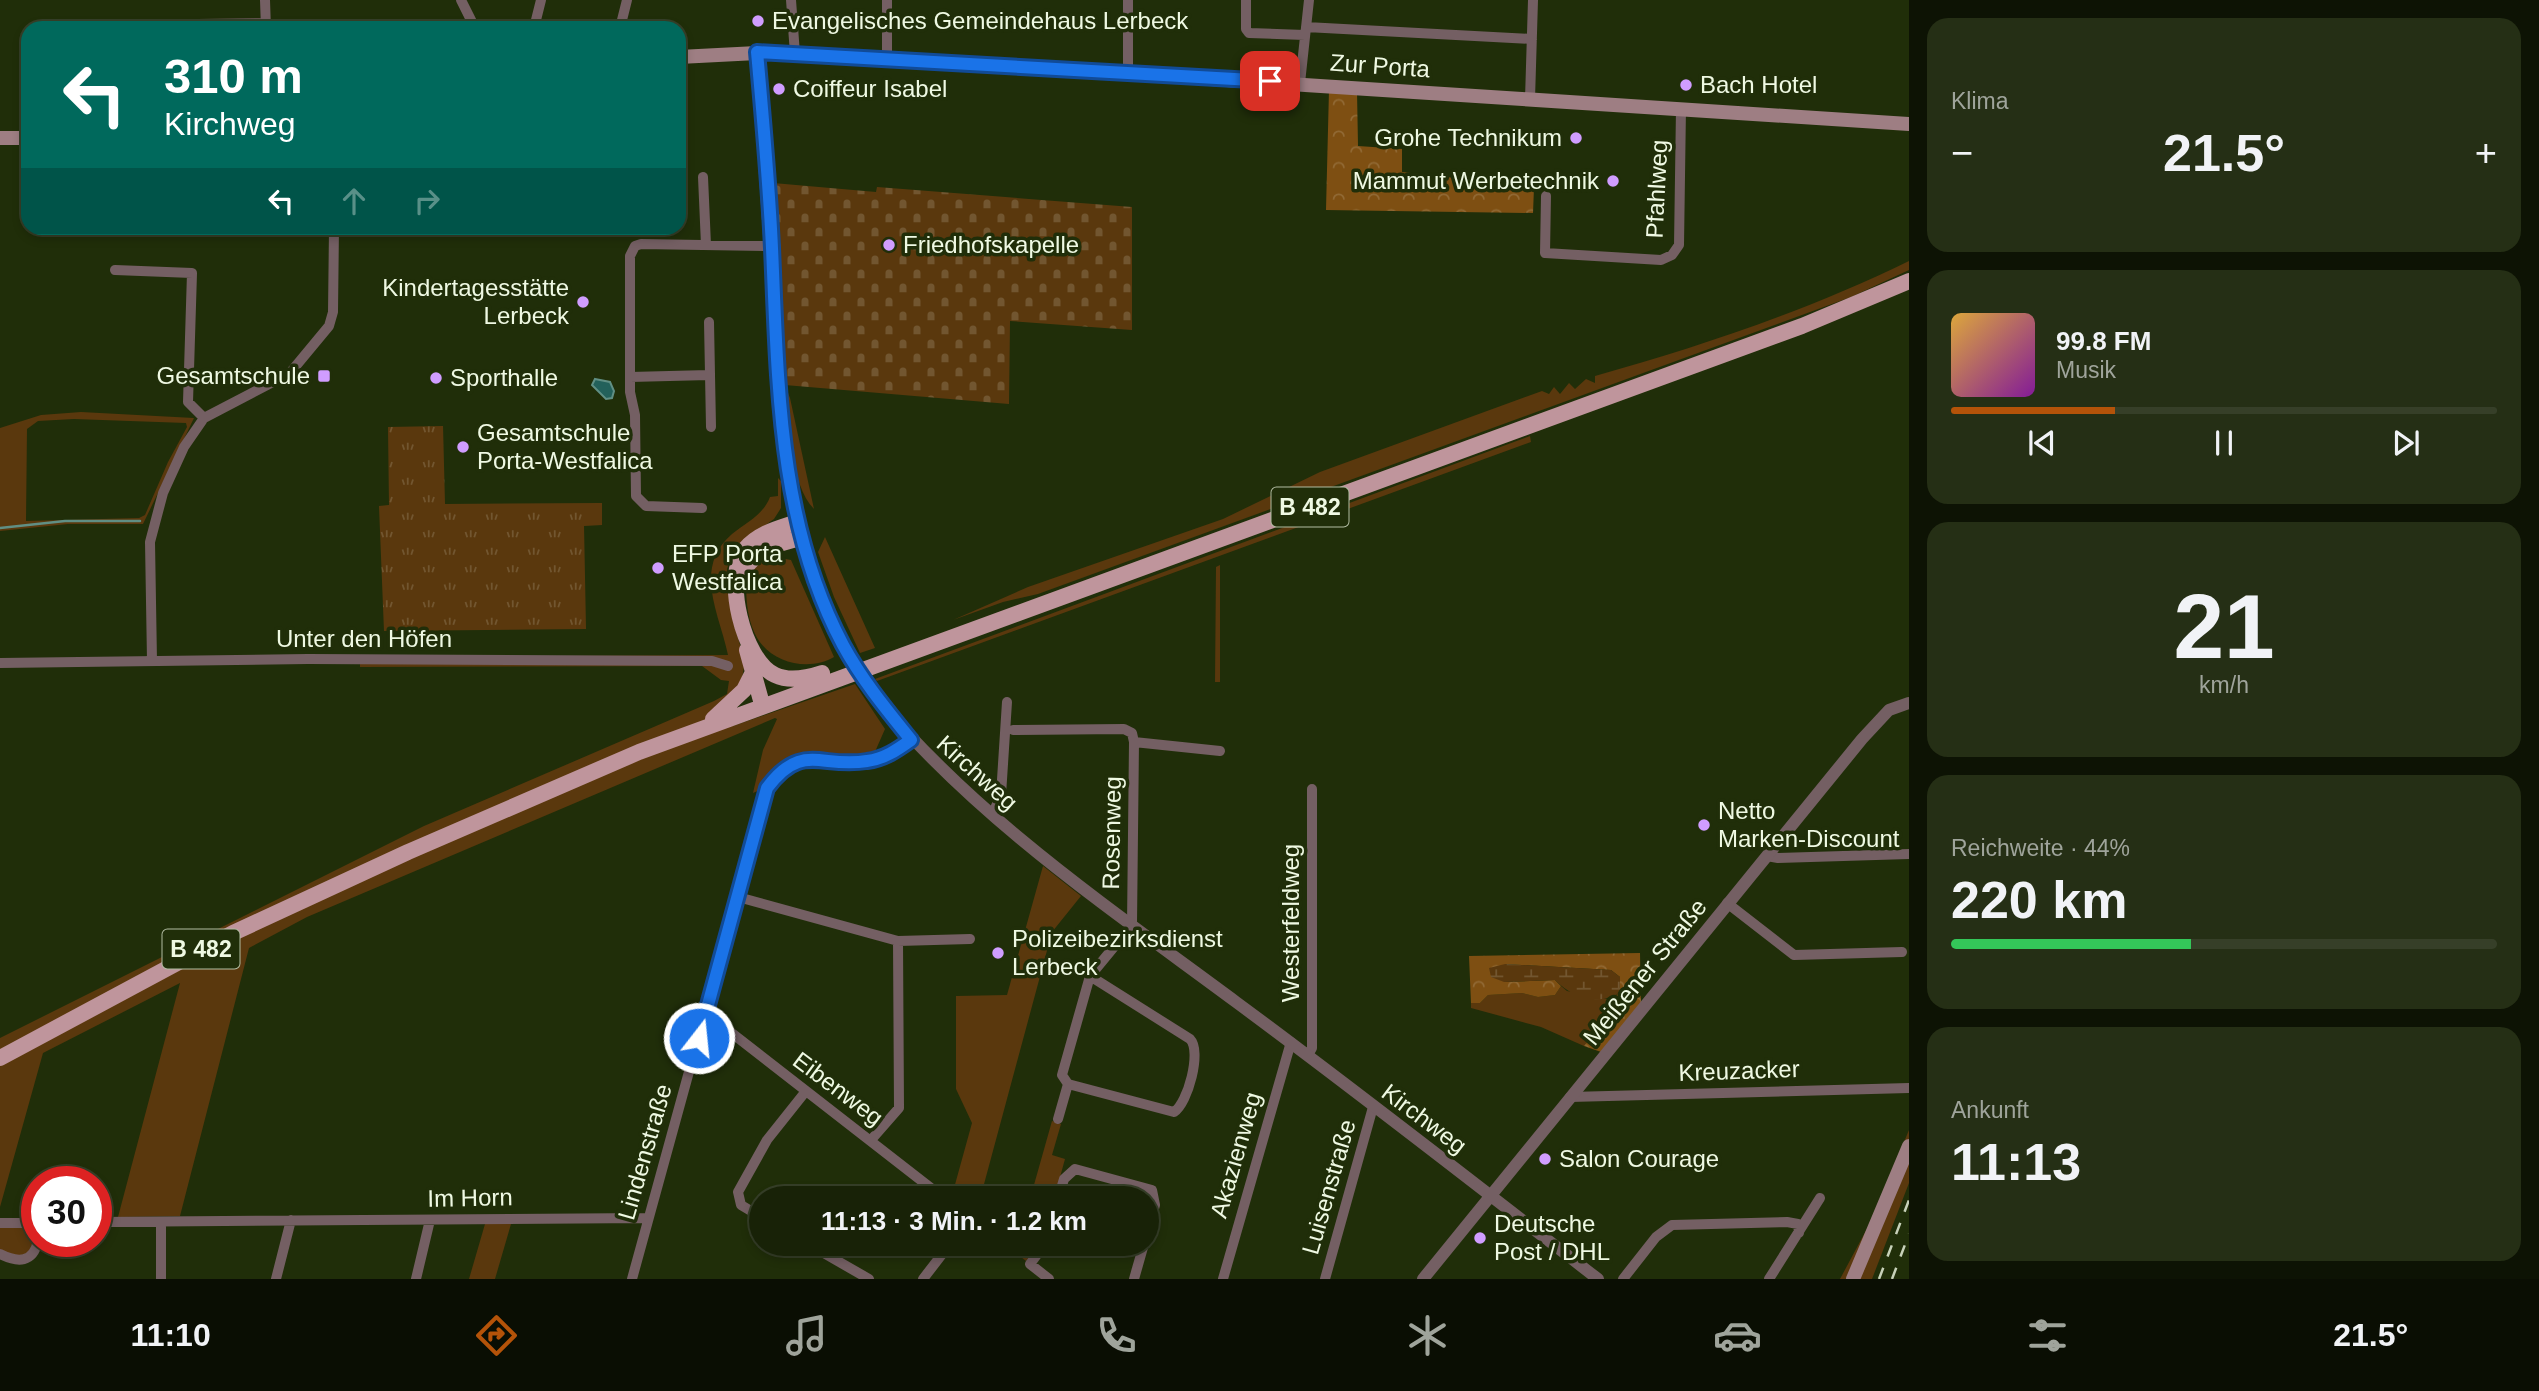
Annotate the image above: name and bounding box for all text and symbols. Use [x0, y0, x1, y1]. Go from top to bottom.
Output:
place label: Evangelisches Gemeindehaus Lerbeck [772, 7, 1189, 34]
marker: Evangelisches Gemeindehaus Lerbeck [750, 13, 766, 29]
icon: left [49, 49, 140, 140]
text: 310 m [164, 49, 303, 103]
street label: Zur Porta [1329, 49, 1432, 83]
pin [1240, 51, 1300, 111]
icon: arrive [1251, 62, 1289, 100]
place label: Bach Hotel [1700, 71, 1817, 98]
place label: Coiffeur Isabel [793, 75, 947, 102]
marker: Bach Hotel [1678, 77, 1694, 93]
marker: Coiffeur Isabel [771, 81, 787, 97]
text: Klima [1951, 88, 2009, 114]
text: Kirchweg [164, 106, 296, 142]
place label: Grohe Technikum [1374, 124, 1562, 151]
text: 21.5° [2163, 124, 2285, 182]
marker: Grohe Technikum [1568, 130, 1584, 146]
text: − [1951, 132, 1973, 174]
text: + [2475, 132, 2497, 174]
street label: Pfahlweg [1640, 139, 1673, 239]
place label: Mammut Werbetechnik [1353, 167, 1600, 194]
marker: Mammut Werbetechnik [1605, 173, 1621, 189]
icon: left [262, 182, 300, 220]
icon: ahead [335, 182, 373, 220]
icon: right [408, 182, 446, 220]
place label: Friedhofskapelle [903, 231, 1079, 258]
marker: Friedhofskapelle [881, 237, 897, 253]
place label: Kindertagesstätte Lerbeck [382, 274, 570, 329]
marker: Kindertagesstätte Lerbeck [575, 294, 591, 310]
text: 99.8 FM [2056, 326, 2151, 356]
text: Musik [2056, 357, 2116, 383]
place label: Gesamtschule [157, 362, 310, 389]
place label: Sporthalle [450, 364, 558, 391]
marker: Gesamtschule [316, 368, 332, 384]
marker: Sporthalle [428, 370, 444, 386]
place label: Gesamtschule Porta-Westfalica [477, 419, 653, 474]
icon: previous [2023, 424, 2061, 462]
icon: pause [2205, 424, 2243, 462]
icon: next [2387, 424, 2425, 462]
marker: Gesamtschule Porta-Westfalica [455, 439, 471, 455]
road number: B 482 [1272, 488, 1348, 526]
place label: EFP Porta Westfalica [672, 540, 783, 595]
marker: EFP Porta Westfalica [650, 560, 666, 576]
text: 21 [2173, 576, 2275, 677]
street label: Unter den Höfen [276, 625, 452, 652]
text: km/h [2199, 672, 2249, 698]
street label: Kirchweg [932, 730, 1023, 816]
street label: Rosenweg [1097, 776, 1126, 890]
place label: Netto Marken-Discount [1718, 797, 1900, 852]
marker: Netto Marken-Discount [1696, 817, 1712, 833]
text: Reichweite · 44% [1951, 835, 2130, 861]
street label: Westerfeldweg [1277, 844, 1304, 1002]
text: 220 km [1951, 871, 2127, 929]
street label: Meißener Straße [1577, 893, 1712, 1050]
place label: Polizeibezirksdienst Lerbeck [1012, 925, 1223, 980]
road number: B 482 [162, 930, 240, 968]
marker: Polizeibezirksdienst Lerbeck [990, 945, 1006, 961]
position arrow [662, 1001, 736, 1075]
street label: Eibenweg [788, 1046, 889, 1131]
street label: Kreuzacker [1678, 1055, 1800, 1086]
street label: Kirchweg [1377, 1078, 1472, 1159]
street label: Lindenstraße [612, 1081, 677, 1223]
street label: Akazienweg [1205, 1089, 1266, 1221]
text: Ankunft [1951, 1097, 2029, 1123]
street label: Luisenstraße [1296, 1116, 1361, 1257]
text: 11:13 [1951, 1133, 2081, 1191]
place label: Salon Courage [1559, 1145, 1719, 1172]
marker: Salon Courage [1537, 1151, 1553, 1167]
speed limit sign: 30 [21, 1166, 112, 1257]
street label: Im Horn [427, 1183, 513, 1212]
text: 11:13 · 3 Min. · 1.2 km [821, 1206, 1087, 1236]
place label: Deutsche Post / DHL [1494, 1210, 1610, 1265]
marker: Deutsche Post / DHL [1472, 1230, 1488, 1246]
icon: directions [472, 1311, 521, 1360]
icon: music [782, 1311, 831, 1360]
icon: phone [1092, 1311, 1141, 1360]
icon: climate [1403, 1311, 1452, 1360]
icon: car [1713, 1311, 1762, 1360]
icon: filters [2023, 1311, 2072, 1360]
text: 11:10 [131, 1317, 211, 1353]
text: 21.5° [2333, 1317, 2408, 1353]

